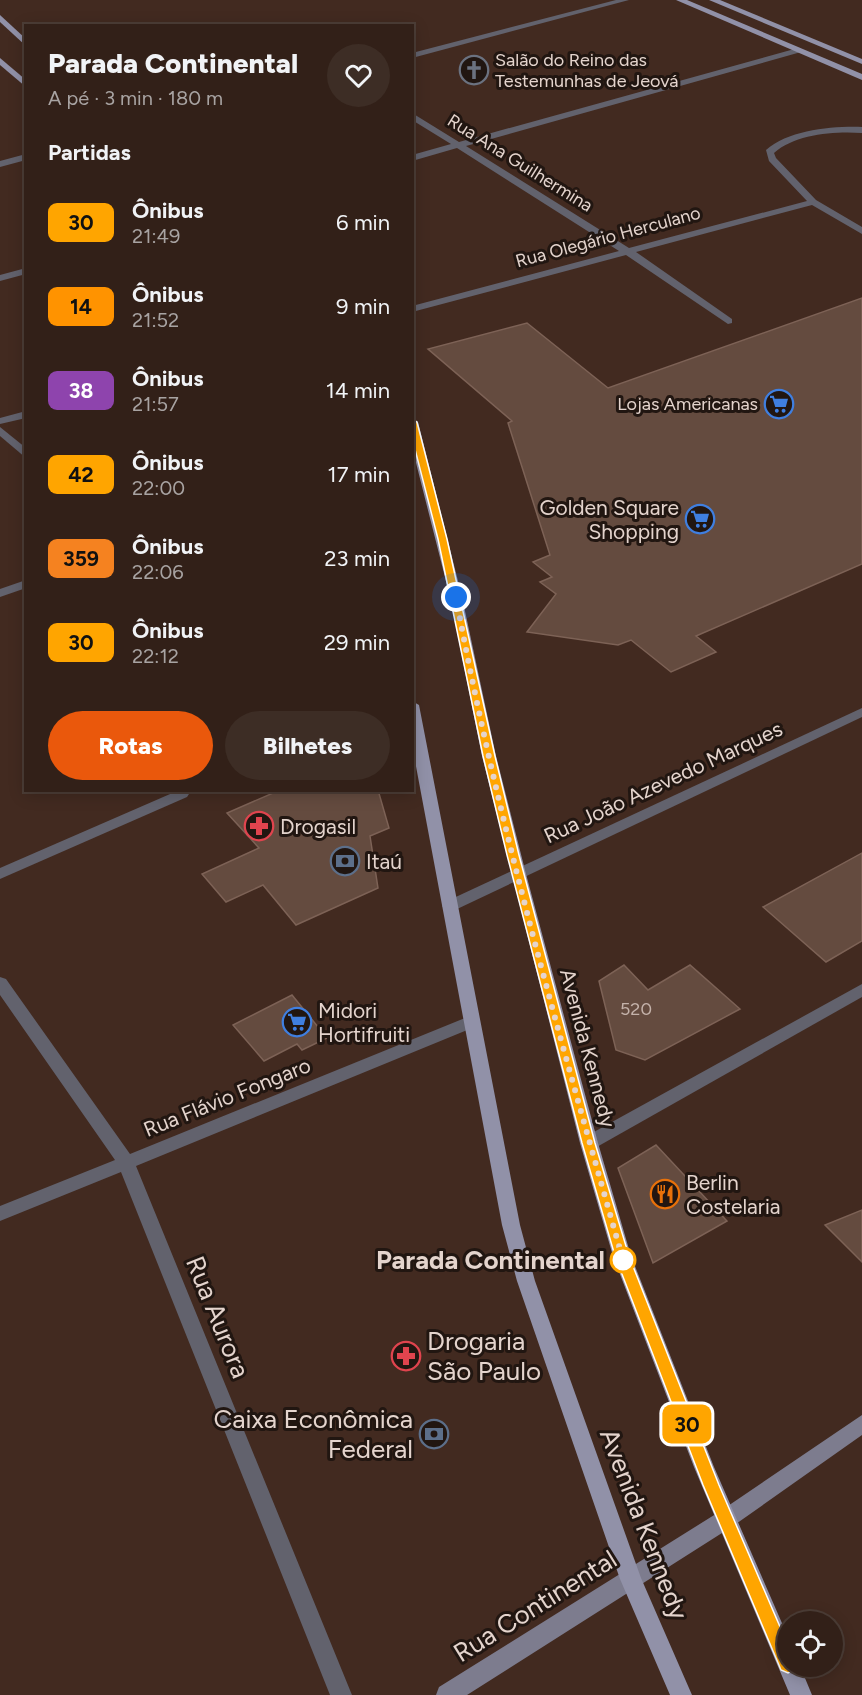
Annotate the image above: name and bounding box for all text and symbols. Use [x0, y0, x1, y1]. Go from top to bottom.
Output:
button: heart [327, 44, 390, 107]
text: Parada Continental [48, 46, 298, 80]
place label: Salão do Reino das Testemunhas de Jeová [495, 49, 679, 92]
church icon: Salão do Reino das Testemunhas de Jeová [458, 54, 490, 86]
text: A pé · 3 min · 180 m [48, 86, 223, 110]
street label: Rua Ana Guilhermina [443, 109, 597, 217]
text: Partidas [48, 139, 131, 166]
text: Ônibus [132, 197, 203, 224]
street label: Rua Olegário Herculano [513, 202, 703, 272]
text: 6 min [336, 209, 390, 236]
text: 30 [68, 210, 94, 235]
text: 21:49 [132, 224, 180, 248]
text: Ônibus [132, 281, 203, 308]
text: 9 min [336, 293, 390, 320]
text: 14 [70, 294, 92, 319]
text: 21:52 [132, 308, 179, 332]
text: Ônibus [132, 365, 203, 392]
text: 14 min [326, 377, 390, 404]
text: 38 [69, 378, 93, 403]
supermarket icon: Lojas Americanas [763, 388, 795, 420]
text: 21:57 [132, 392, 179, 416]
place label: Lojas Americanas [617, 393, 758, 415]
text: Ônibus [132, 449, 203, 476]
text: 17 min [328, 461, 390, 488]
text: 42 [68, 462, 94, 487]
text: 22:00 [132, 476, 185, 500]
place label: Golden Square Shopping [540, 495, 679, 544]
supermarket icon: Golden Square Shopping [684, 503, 716, 535]
text: Ônibus [132, 533, 203, 560]
text: 23 min [324, 545, 390, 572]
text: 359 [63, 546, 99, 571]
text: 22:06 [132, 560, 184, 584]
your location [441, 582, 471, 612]
text: Ônibus [132, 617, 203, 644]
text: 29 min [324, 629, 390, 656]
text: 30 [68, 630, 94, 655]
text: 22:12 [132, 644, 179, 668]
button: Rotas [48, 711, 213, 780]
button: Bilhetes [225, 711, 390, 780]
street label: Rua João Azevedo Marques [540, 716, 786, 848]
pharmacy icon: Drogasil [243, 810, 275, 842]
place label: Drogasil [280, 814, 356, 839]
bank icon: Itaú [329, 845, 361, 877]
place label: Itaú [366, 849, 402, 874]
street label: Avenida Kennedy [555, 966, 621, 1130]
place label: Midori Hortifruiti [318, 998, 410, 1047]
house number: 520 [620, 998, 652, 1020]
supermarket icon: Midori Hortifruiti [281, 1006, 313, 1038]
street label: Rua Flávio Fongaro [140, 1052, 314, 1142]
place label: Berlin Costelaria [686, 1170, 780, 1219]
restaurant icon: Berlin Costelaria [649, 1178, 681, 1210]
place label: Parada Continental [376, 1244, 605, 1276]
marker: Parada Continental [610, 1247, 636, 1273]
street label: Rua Aurora [179, 1251, 257, 1383]
place label: Drogaria São Paulo [427, 1325, 541, 1387]
pharmacy icon: Drogaria São Paulo [390, 1340, 422, 1372]
place label: Caixa Econômica Federal [213, 1403, 413, 1465]
line badge: 30 [660, 1404, 714, 1444]
text: 30 [674, 1412, 700, 1437]
bank icon: Caixa Econômica Federal [418, 1418, 450, 1450]
street label: Avenida Kennedy [593, 1424, 695, 1624]
street label: Rua Continental [447, 1543, 623, 1669]
map controls [777, 1611, 843, 1677]
button: locate [777, 1611, 843, 1677]

